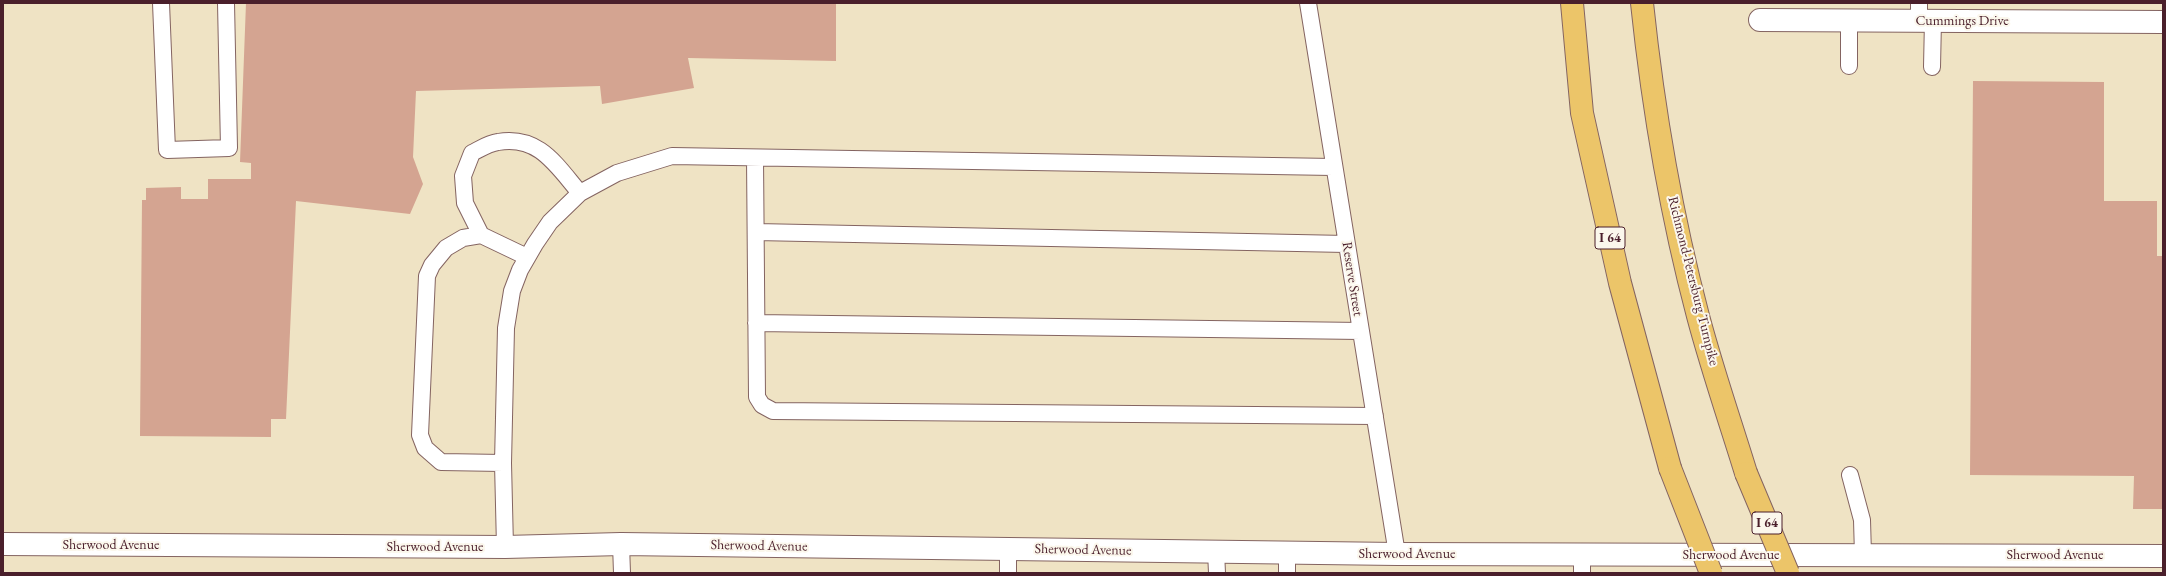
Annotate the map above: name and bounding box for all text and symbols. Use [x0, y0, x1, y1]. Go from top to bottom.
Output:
street label: Cummings Drive [1915, 13, 2009, 29]
street label: Richmond-Petersburg Turnpike [1664, 195, 1722, 367]
road number: I 64 [1595, 227, 1625, 249]
street label: Reserve Street [1338, 241, 1366, 317]
road number: I 64 [1752, 512, 1782, 534]
street label: Sherwood Avenue [62, 537, 160, 553]
street label: Sherwood Avenue [710, 537, 808, 555]
street label: Sherwood Avenue [386, 539, 484, 555]
street label: Sherwood Avenue [1034, 541, 1132, 559]
street label: Sherwood Avenue [1358, 546, 1456, 562]
street label: Sherwood Avenue [1682, 547, 1780, 563]
street label: Sherwood Avenue [2006, 547, 2104, 563]

